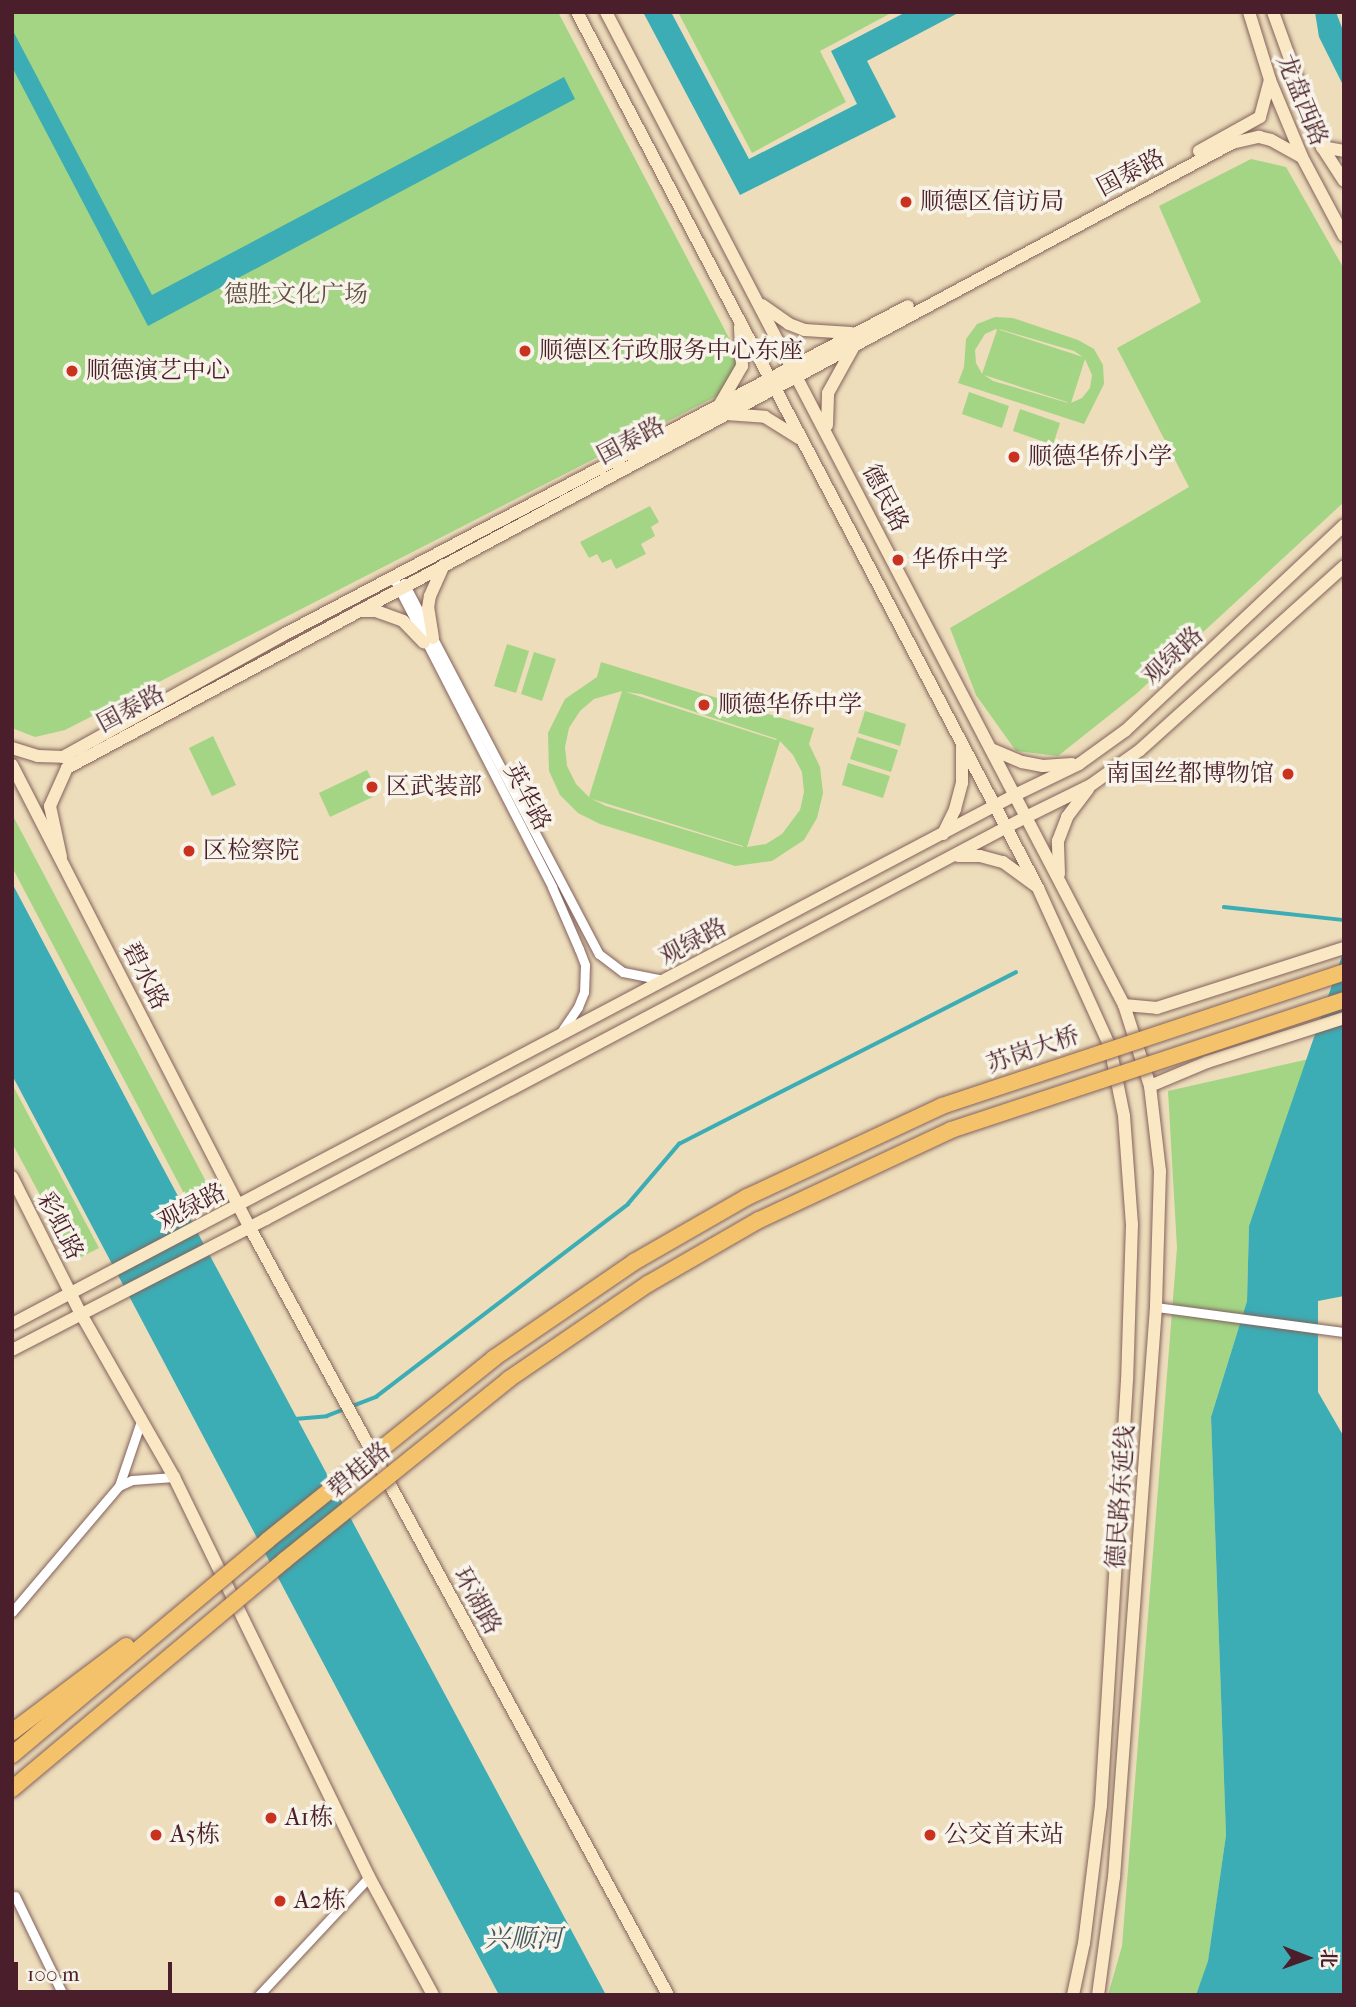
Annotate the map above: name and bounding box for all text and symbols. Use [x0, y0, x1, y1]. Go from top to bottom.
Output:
street label: 龙盘西路 [1271, 50, 1333, 150]
street label: 国泰路 [1092, 143, 1170, 203]
place label: 顺德区信访局 [920, 188, 1064, 216]
marker: 顺德区信访局 [898, 194, 914, 210]
park label: 德胜文化广场 [224, 281, 368, 309]
place label: 顺德区行政服务中心东座 [539, 337, 803, 365]
marker: 顺德区行政服务中心东座 [517, 343, 533, 359]
place label: 顺德演艺中心 [86, 357, 230, 385]
marker: 顺德演艺中心 [64, 363, 80, 379]
street label: 国泰路 [592, 411, 670, 471]
place label: 顺德华侨小学 [1028, 443, 1172, 471]
marker: 顺德华侨小学 [1006, 449, 1022, 465]
street label: 德民路 [856, 459, 914, 537]
place label: 华侨中学 [912, 546, 1008, 574]
marker: 华侨中学 [890, 552, 906, 568]
street label: 观绿路 [1137, 621, 1209, 691]
street label: 国泰路 [92, 679, 170, 739]
place label: 顺德华侨中学 [718, 691, 862, 719]
marker: 顺德华侨中学 [696, 697, 712, 713]
street label: 英华路 [497, 758, 557, 836]
place label: 南国丝都博物馆 [1106, 760, 1274, 788]
marker: 南国丝都博物馆 [1280, 766, 1296, 782]
place label: 区武装部 [386, 773, 482, 801]
marker: 区武装部 [364, 779, 380, 795]
place label: 区检察院 [203, 837, 299, 865]
marker: 区检察院 [181, 843, 197, 859]
street label: 观绿路 [654, 912, 732, 972]
street label: 碧水路 [116, 937, 174, 1015]
street label: 苏岗大桥 [983, 1021, 1083, 1079]
street label: 观绿路 [153, 1177, 231, 1237]
street label: 彩虹路 [31, 1187, 89, 1265]
street label: 德民路东延线 [1102, 1424, 1140, 1570]
street label: 碧桂路 [322, 1436, 396, 1504]
street label: 环湖路 [447, 1563, 507, 1639]
place label: A1栋 [285, 1804, 333, 1832]
marker: A1栋 [263, 1810, 279, 1826]
place label: A5栋 [170, 1821, 220, 1849]
place label: 公交首末站 [944, 1821, 1064, 1849]
marker: A5栋 [148, 1827, 164, 1843]
marker: 公交首末站 [922, 1827, 938, 1843]
place label: A2栋 [294, 1887, 346, 1915]
marker: A2栋 [272, 1893, 288, 1909]
water label: 兴顺河 [484, 1923, 562, 1955]
north arrow [1272, 1923, 1342, 1993]
scale bar [18, 1948, 175, 1992]
text: 北 [1317, 1949, 1339, 1968]
text: 100 m [27, 1962, 80, 1986]

